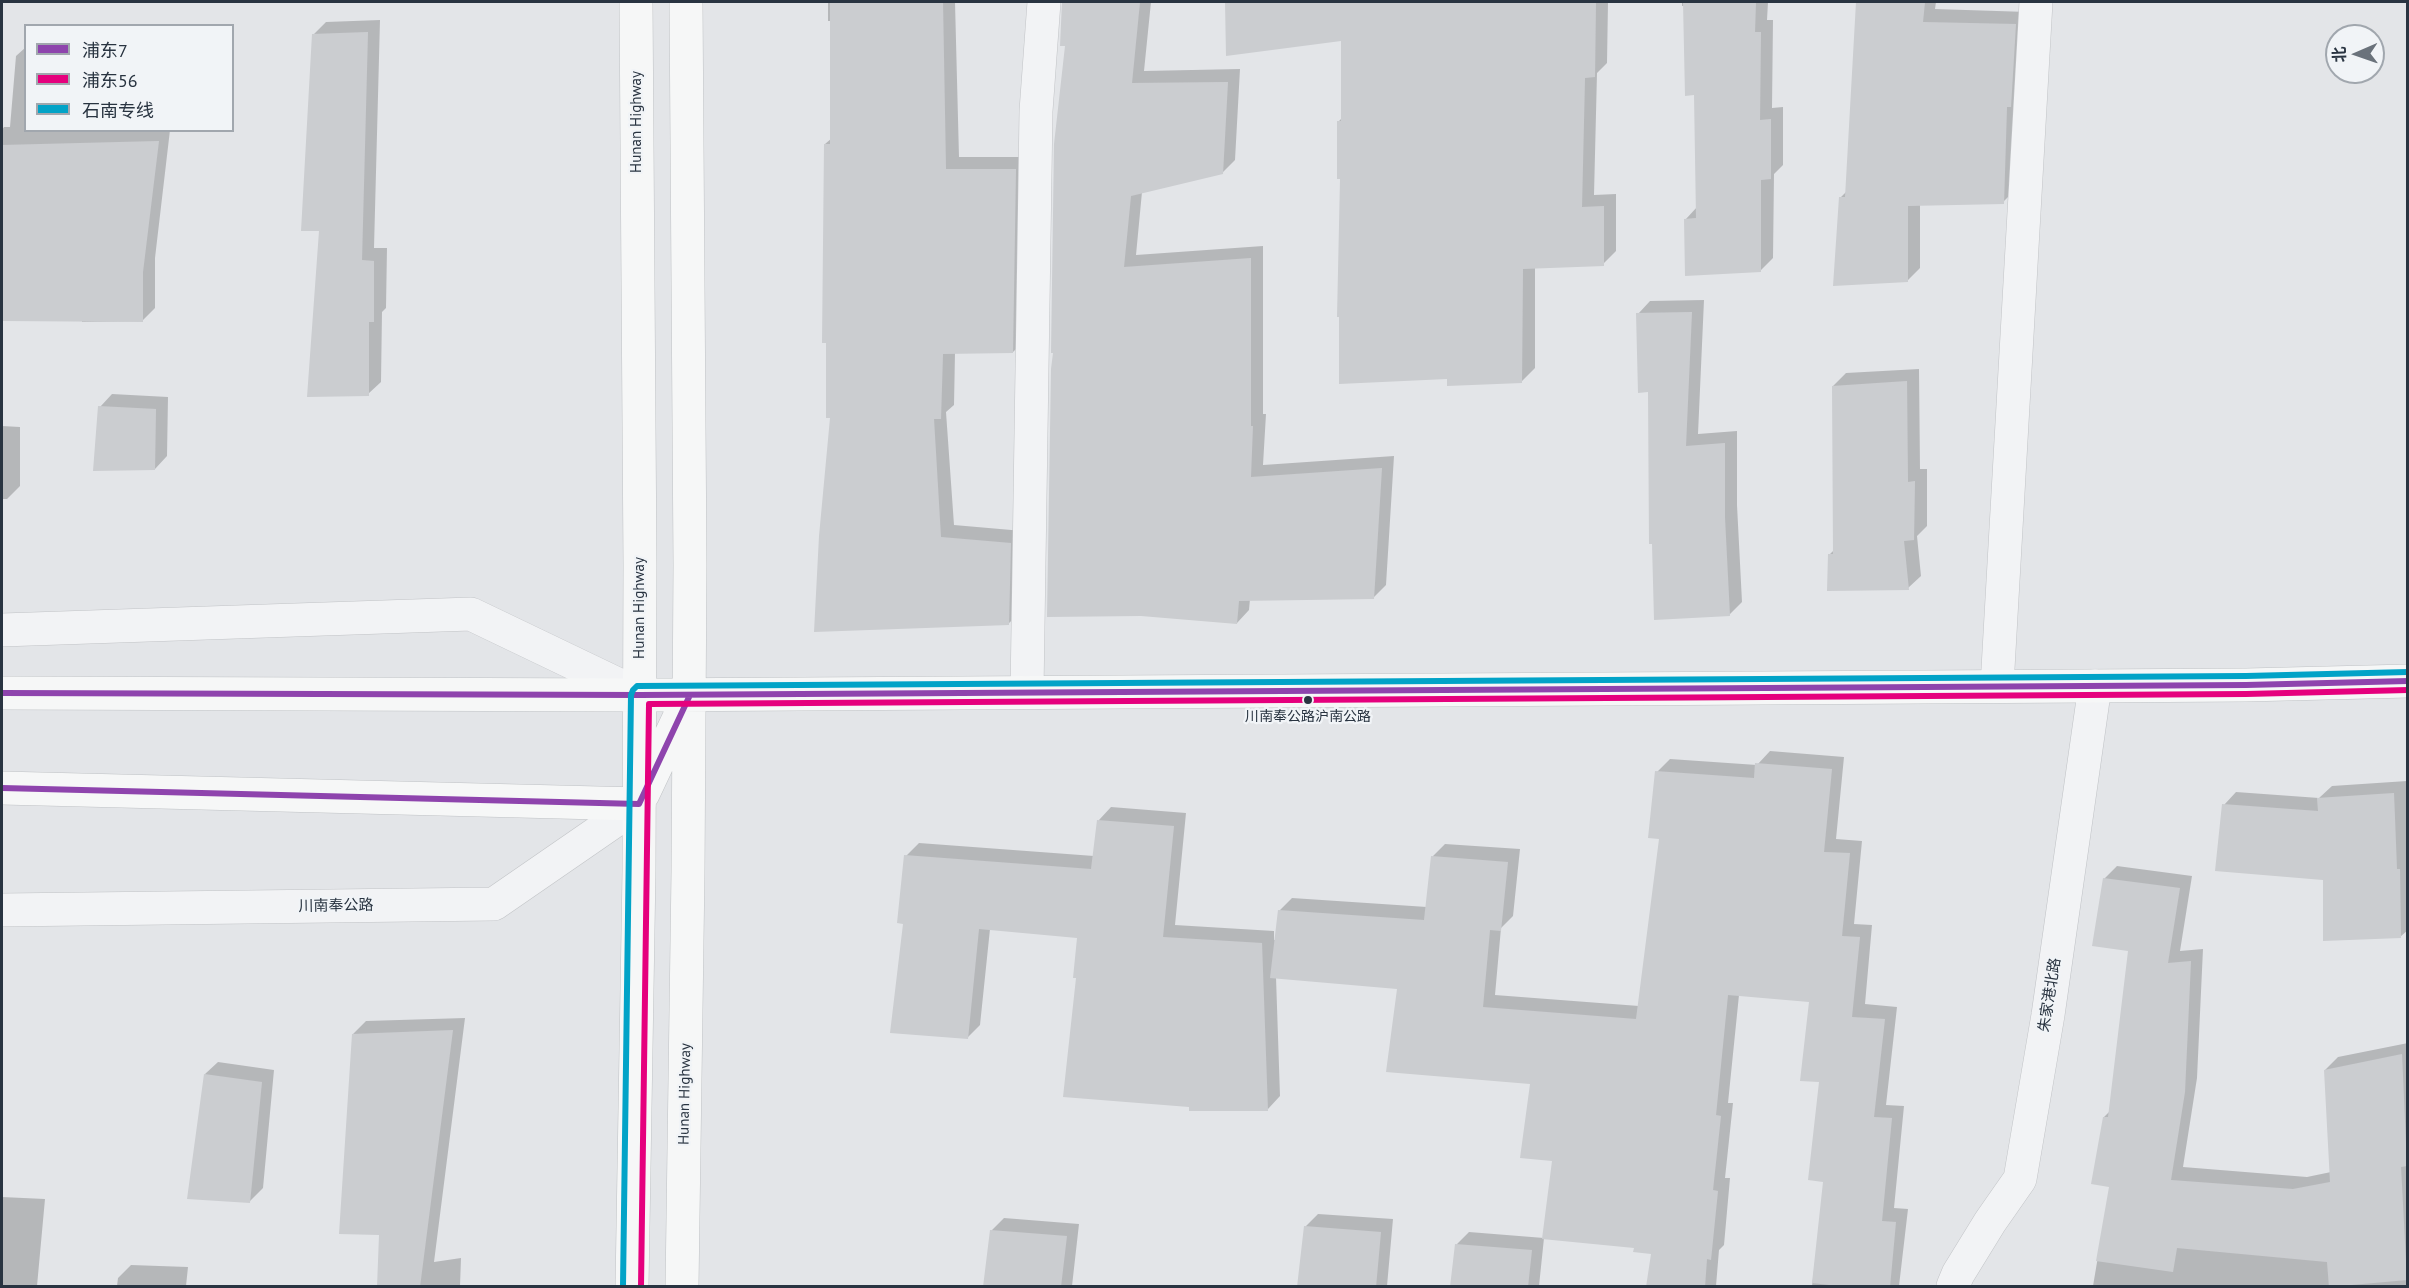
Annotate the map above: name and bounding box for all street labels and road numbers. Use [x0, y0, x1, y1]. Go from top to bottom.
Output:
street label: Hunan Highway [628, 71, 646, 173]
street label: Hunan Highway [631, 557, 649, 659]
street label: 川南奉公路 [298, 896, 374, 916]
street label: 朱家港北路 [2035, 957, 2065, 1033]
street label: Hunan Highway [675, 1043, 695, 1145]

